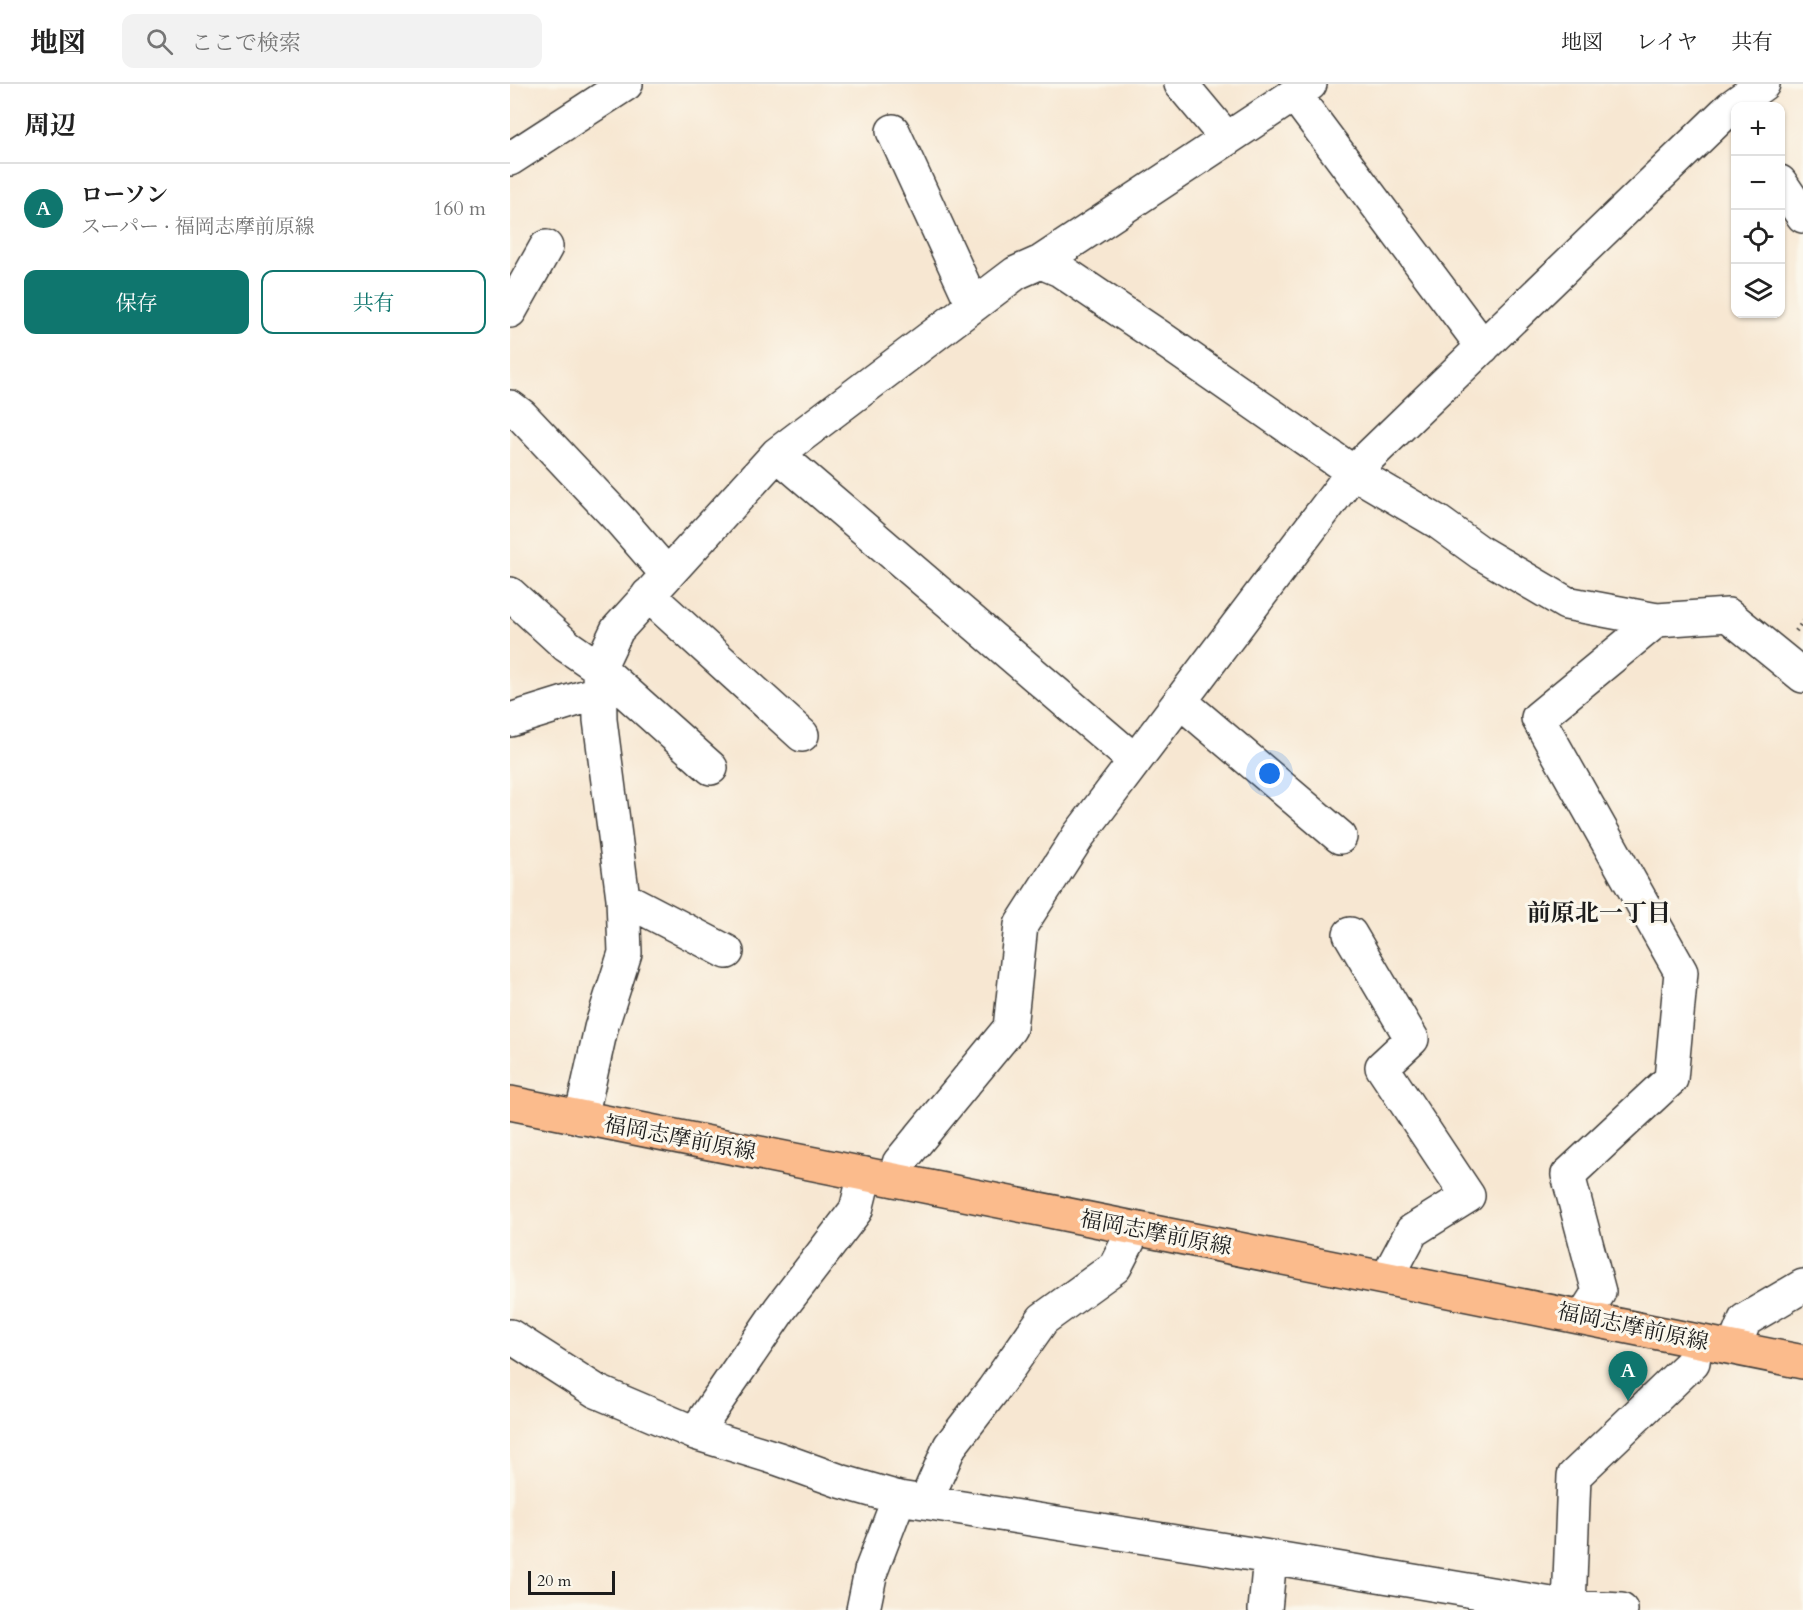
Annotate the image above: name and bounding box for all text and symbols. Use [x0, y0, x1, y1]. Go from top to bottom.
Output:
search box [122, 14, 542, 68]
text: 地図 [30, 24, 86, 62]
icon: search [143, 25, 176, 58]
text: ここで検索 [191, 28, 301, 58]
text: 地図 [1561, 28, 1603, 57]
text: レイヤ [1636, 28, 1698, 57]
text: 共有 [1731, 28, 1773, 57]
map controls [1731, 102, 1785, 318]
button: + [1731, 102, 1785, 156]
text: 周辺 [24, 108, 76, 143]
button: − [1731, 156, 1785, 210]
text: ローソン [81, 180, 168, 210]
text: A [36, 195, 51, 222]
text: 160 m [433, 195, 486, 222]
button: locate [1731, 210, 1785, 264]
text: スーパー · 福岡志摩前原線 [81, 213, 315, 240]
button: layers [1731, 264, 1785, 318]
button: 保存 [24, 270, 249, 334]
button: 共有 [261, 270, 486, 334]
your location [1255, 759, 1284, 788]
district label: 前原北一丁目 [1527, 897, 1671, 930]
street label: 福岡志摩前原線 [602, 1109, 758, 1167]
street label: 福岡志摩前原線 [1078, 1204, 1234, 1262]
street label: 福岡志摩前原線 [1555, 1296, 1711, 1358]
pin: A [1608, 1352, 1648, 1401]
scale bar [528, 1568, 615, 1596]
text: 20 m [537, 1570, 571, 1592]

